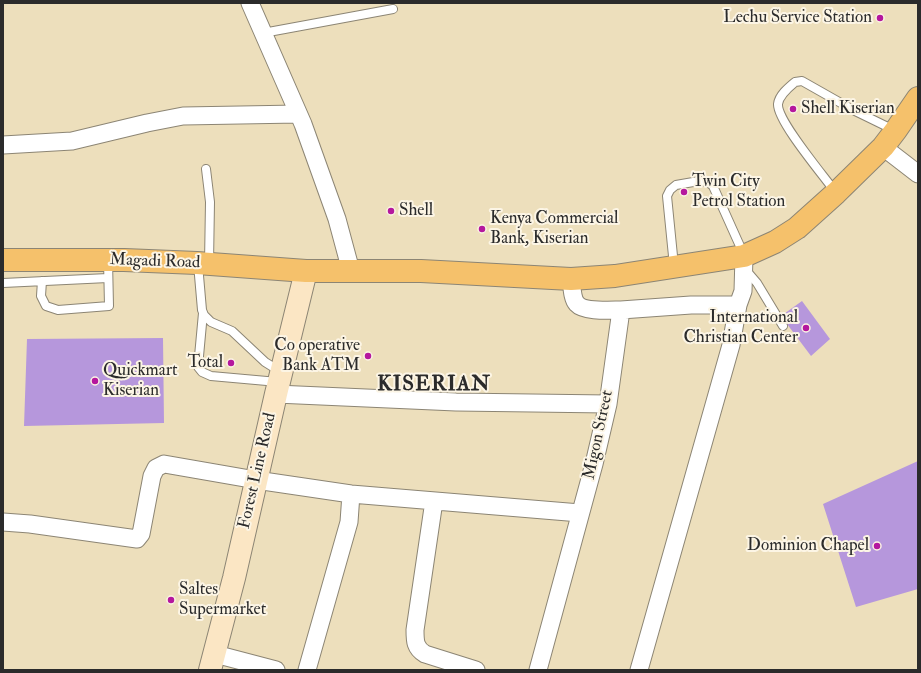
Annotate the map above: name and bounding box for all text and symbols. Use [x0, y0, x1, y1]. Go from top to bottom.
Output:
place label: Lechu Service Station [723, 8, 872, 28]
marker: Lechu Service Station [875, 13, 885, 23]
place label: Shell Kiserian [801, 99, 895, 119]
marker: Shell Kiserian [788, 104, 798, 114]
place label: Twin City Petrol Station [692, 172, 785, 212]
marker: Twin City Petrol Station [679, 187, 689, 197]
place label: Shell [399, 201, 433, 221]
marker: Shell [386, 206, 396, 216]
place label: Kenya Commercial Bank, Kiserian [490, 209, 618, 249]
marker: Kenya Commercial Bank, Kiserian [477, 224, 487, 234]
street label: Magadi Road [109, 250, 201, 274]
place label: International Christian Center [683, 308, 798, 348]
marker: International Christian Center [801, 323, 811, 333]
place label: Co operative Bank ATM [274, 336, 360, 376]
marker: Co operative Bank ATM [363, 351, 373, 361]
place label: Total [188, 353, 223, 373]
marker: Total [226, 358, 236, 368]
place label: Quickmart Kiserian [103, 361, 178, 401]
district label: KISERIAN [377, 372, 491, 398]
marker: Quickmart Kiserian [90, 376, 100, 386]
street label: Migon Street [580, 388, 618, 482]
street label: Forest Line Road [235, 411, 281, 531]
place label: Dominion Chapel [747, 536, 869, 556]
marker: Dominion Chapel [872, 541, 882, 551]
place label: Saltes Supermarket [179, 580, 266, 620]
marker: Saltes Supermarket [166, 595, 176, 605]

